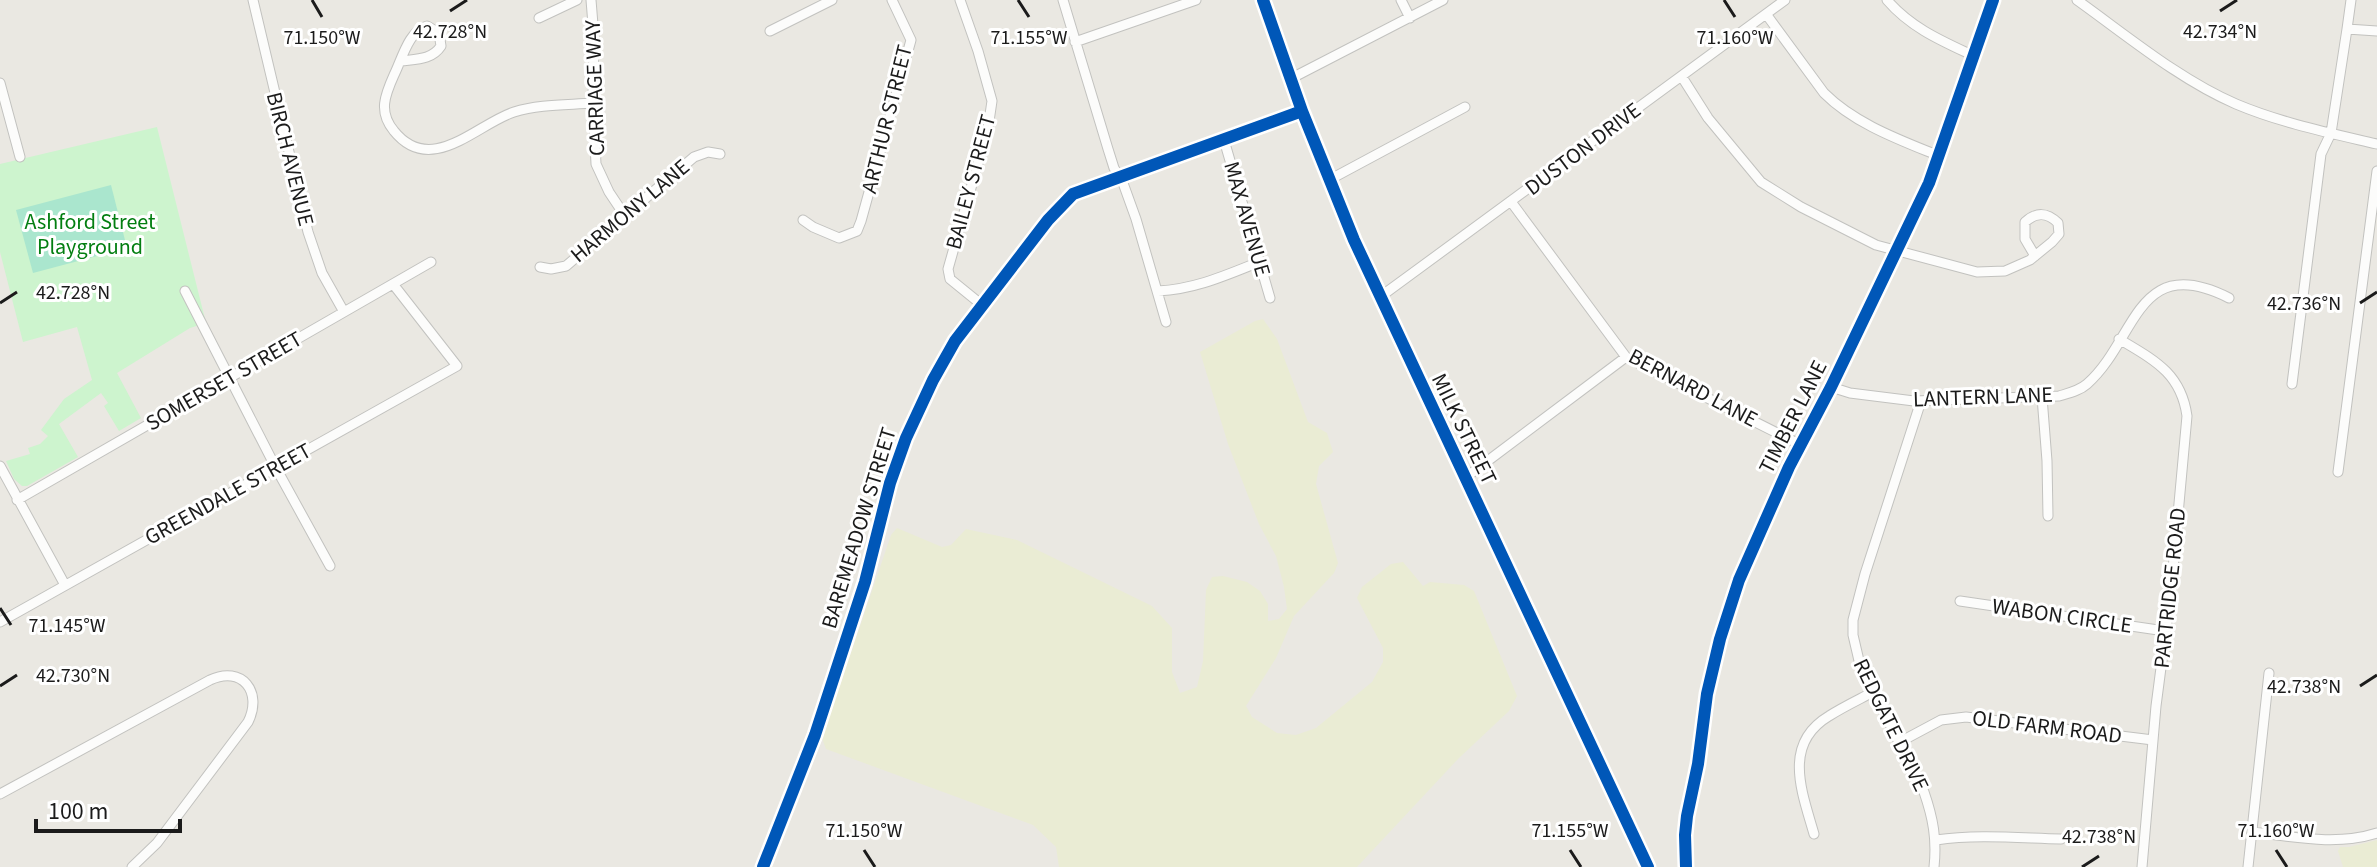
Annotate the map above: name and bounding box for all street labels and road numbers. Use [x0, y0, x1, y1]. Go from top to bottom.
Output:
street label: CARRIAGE WAY [577, 19, 613, 157]
street label: ARTHUR STREET [853, 41, 921, 197]
street label: BIRCH AVENUE [258, 89, 322, 229]
street label: DUSTON DRIVE [1518, 95, 1648, 203]
street label: BAILEY STREET [938, 111, 1004, 253]
street label: HARMONY LANE [563, 151, 697, 271]
street label: MAX AVENUE [1215, 158, 1279, 280]
street label: SOMERSET STREET [140, 323, 309, 439]
street label: BERNARD LANE [1623, 340, 1763, 436]
street label: TIMBER LANE [1751, 355, 1835, 479]
street label: MILK STREET [1423, 368, 1505, 490]
street label: LANTERN LANE [1912, 379, 2054, 415]
street label: BAREMEADOW STREET [813, 423, 905, 633]
street label: GREENDALE STREET [139, 435, 317, 553]
street label: PARTRIDGE ROAD [2146, 506, 2194, 670]
street label: WABON CIRCLE [1990, 590, 2134, 642]
street label: REDGATE DRIVE [1845, 653, 1937, 797]
street label: OLD FARM ROAD [1970, 702, 2124, 752]

